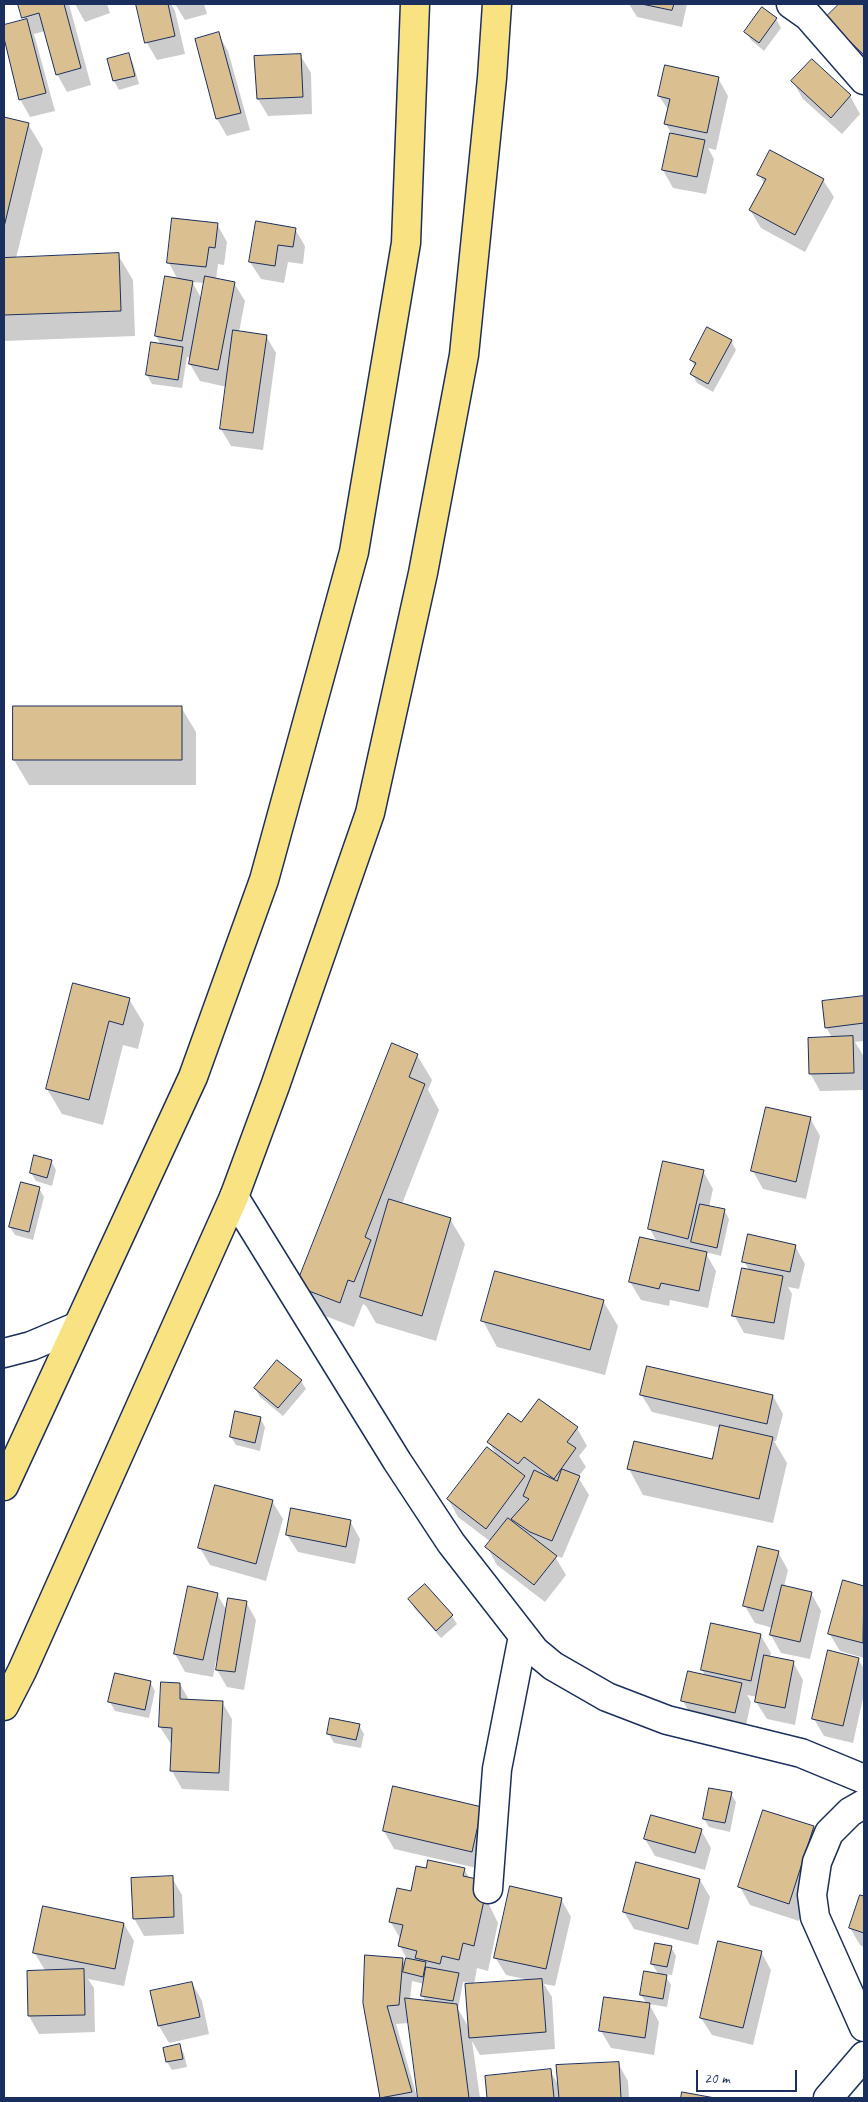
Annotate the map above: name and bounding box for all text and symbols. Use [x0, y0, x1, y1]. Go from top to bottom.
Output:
scale bar [698, 2060, 799, 2092]
text: 20 m [704, 2069, 730, 2088]

